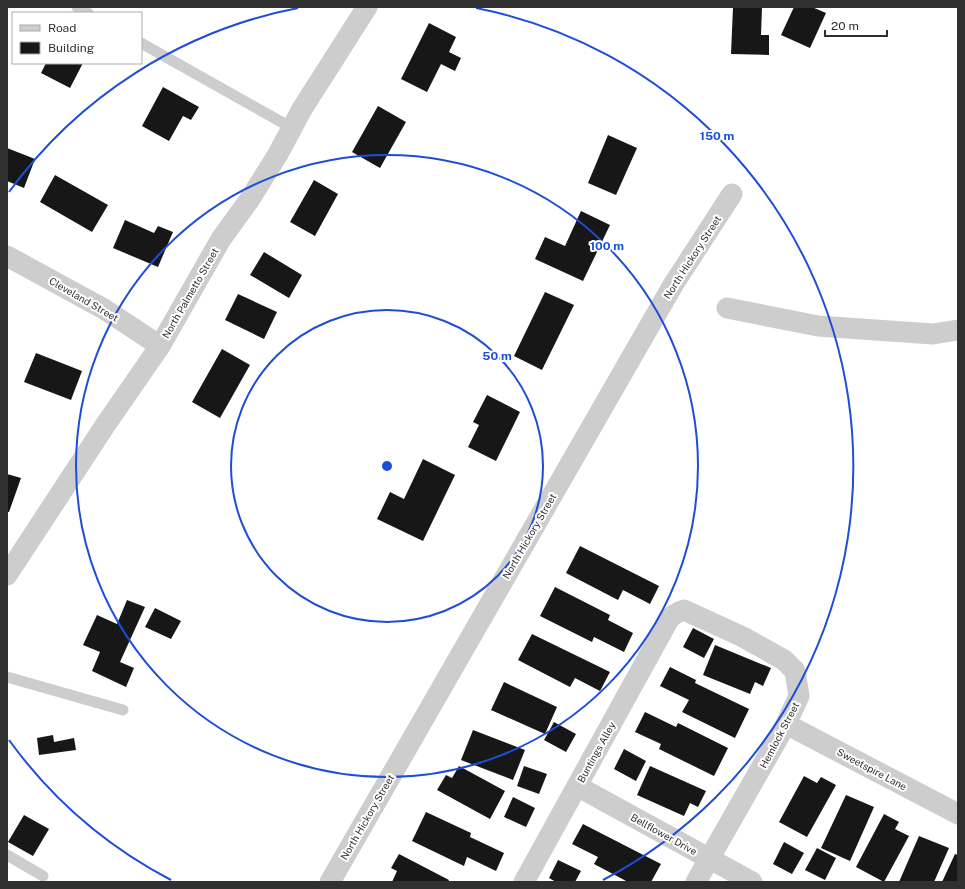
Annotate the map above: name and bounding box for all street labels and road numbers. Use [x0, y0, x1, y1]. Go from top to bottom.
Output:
street label: North Hickory Street [661, 213, 723, 301]
street label: North Palmetto Street [159, 246, 221, 340]
street label: Cleveland Street [47, 274, 121, 324]
street label: North Hickory Street [500, 491, 558, 581]
street label: Hemlock Street [757, 700, 801, 770]
street label: Buntings Alley [574, 719, 618, 784]
street label: Sweetspire Lane [835, 746, 909, 793]
street label: North Hickory Street [338, 772, 396, 862]
street label: Bellflower Drive [629, 811, 700, 857]

